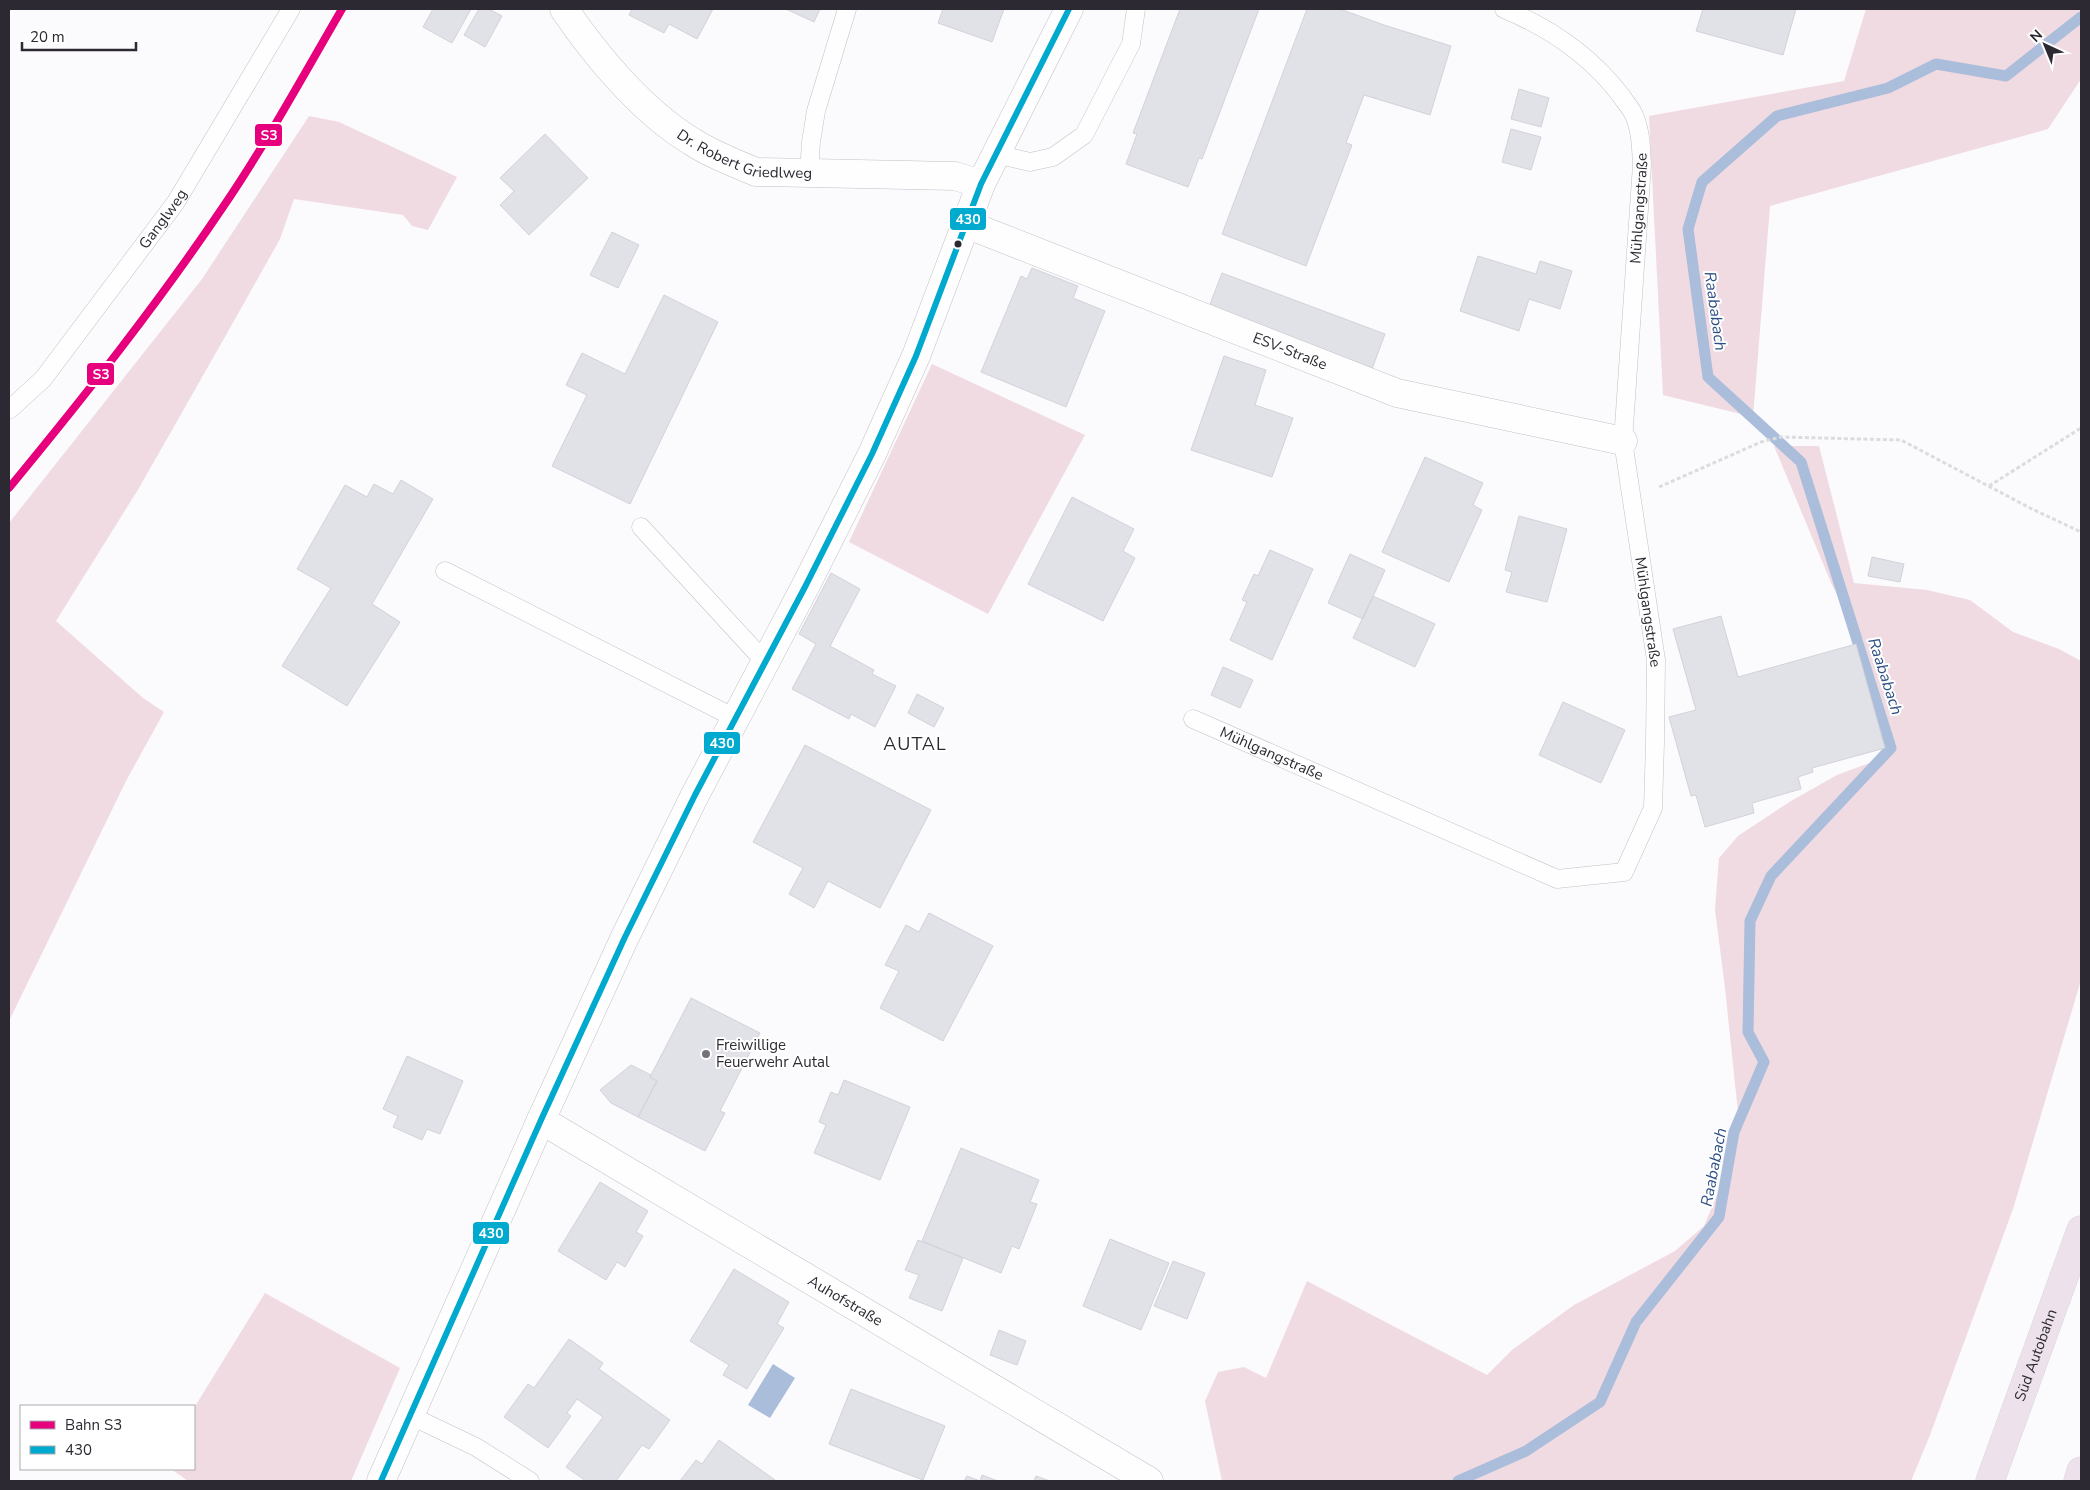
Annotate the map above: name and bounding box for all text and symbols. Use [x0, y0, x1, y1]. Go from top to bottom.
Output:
scale bar [22, 20, 136, 52]
north arrow [2020, 20, 2070, 70]
text: N [2026, 26, 2047, 46]
text: 20 m [30, 27, 65, 47]
line badge: S3 [254, 123, 283, 147]
street label: Dr. Robert Griedlweg [673, 125, 812, 183]
text: S3 [260, 126, 278, 145]
street label: Mühlgangstraße [1625, 152, 1652, 264]
street label: Ganglweg [134, 185, 191, 253]
line badge: 430 [949, 207, 987, 231]
text: 430 [955, 210, 981, 229]
unlabelled marker [953, 239, 963, 249]
water label: Raababach [1699, 270, 1731, 352]
street label: ESV-Straße [1250, 327, 1330, 375]
line badge: S3 [86, 362, 115, 386]
text: S3 [92, 365, 110, 384]
street label: Mühlgangstraße [1630, 556, 1666, 668]
water label: Raababach [1862, 635, 1908, 718]
street label: Mühlgangstraße [1217, 722, 1327, 785]
line badge: 430 [703, 731, 741, 755]
district label: AUTAL [883, 732, 947, 756]
text: 430 [709, 734, 735, 753]
place label: Freiwillige Feuerwehr Autal [716, 1035, 830, 1072]
marker: Freiwillige Feuerwehr Autal [700, 1048, 712, 1060]
water label: Raababach [1696, 1126, 1732, 1208]
line badge: 430 [472, 1221, 510, 1245]
text: 430 [478, 1224, 504, 1243]
street label: Auhofstraße [804, 1271, 887, 1331]
street label: Süd Autobahn [2010, 1306, 2062, 1404]
legend [20, 1405, 195, 1470]
text: Bahn S3 [65, 1415, 122, 1435]
text: 430 [65, 1440, 92, 1460]

